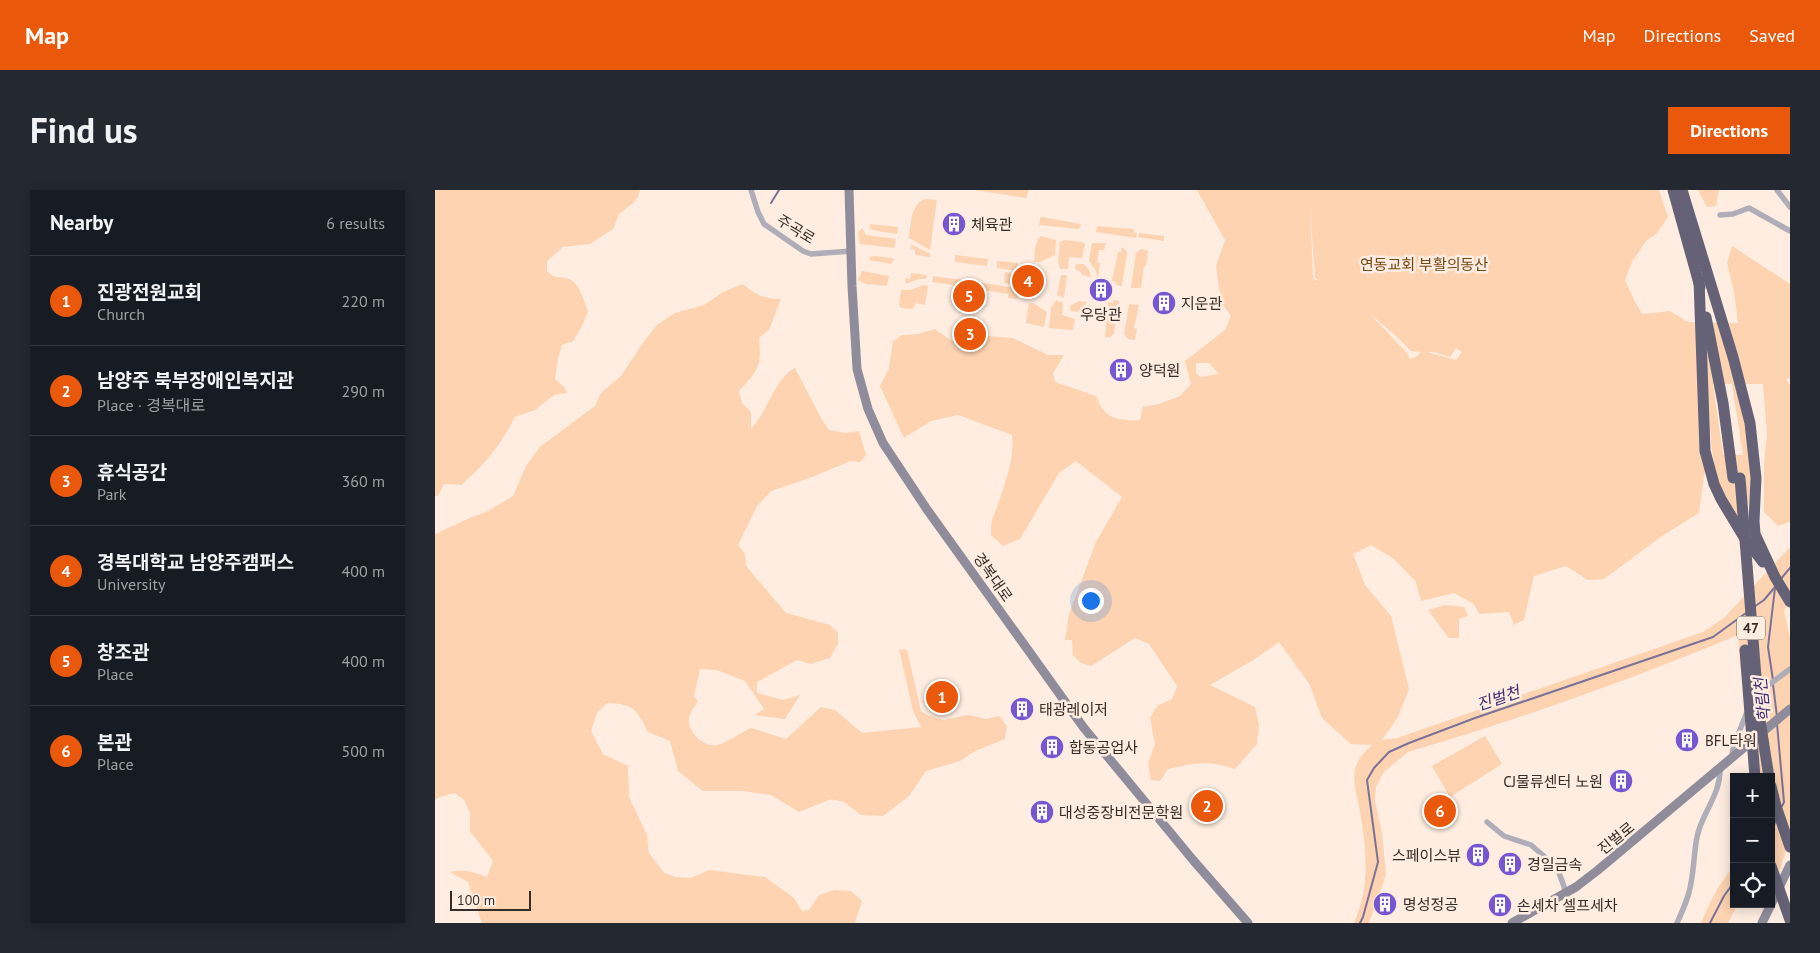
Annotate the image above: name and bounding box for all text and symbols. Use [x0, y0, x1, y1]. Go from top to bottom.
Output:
text: Map [25, 20, 69, 51]
text: Map [1583, 24, 1615, 47]
text: Directions [1643, 24, 1721, 47]
text: Saved [1749, 24, 1795, 47]
text: Find us [30, 107, 138, 153]
button: Directions [1668, 107, 1790, 154]
text: Nearby [50, 209, 113, 236]
street label: 주곡로 [773, 210, 819, 248]
building icon: 체육관 [941, 211, 967, 237]
text: 6 results [326, 213, 385, 233]
place label: 체육관 [971, 215, 1013, 234]
park label: 연동교회 부활의동산 [1360, 255, 1488, 274]
pin: 4 [1012, 262, 1044, 300]
pin: 5 [953, 277, 985, 315]
building icon: 우당관 [1088, 277, 1114, 303]
text: 진광전원교회 [97, 280, 202, 304]
building icon: 지운관 [1151, 290, 1177, 316]
text: 1 [61, 291, 71, 311]
text: 220 m [342, 291, 385, 311]
place label: 지운관 [1181, 294, 1223, 313]
text: Church [97, 304, 145, 324]
place label: 우당관 [1080, 305, 1122, 324]
pin: 3 [954, 315, 986, 353]
building icon: 양덕원 [1108, 357, 1134, 383]
place label: 양덕원 [1139, 361, 1180, 380]
text: 남양주 북부장애인복지관 [97, 368, 294, 392]
text: 2 [61, 381, 71, 401]
text: 290 m [342, 381, 385, 401]
text: Place · 경복대로 [97, 395, 205, 415]
text: 휴식공간 [97, 460, 167, 484]
text: 3 [61, 471, 71, 491]
text: 360 m [342, 471, 385, 491]
text: Park [97, 484, 126, 504]
street label: 경복대로 [969, 549, 1017, 605]
text: 경복대학교 남양주캠퍼스 [97, 550, 294, 574]
text: 4 [61, 561, 71, 581]
text: 400 m [342, 561, 385, 581]
text: University [97, 574, 165, 594]
your location [1078, 588, 1104, 614]
road number: 47 [1737, 616, 1765, 639]
text: 창조관 [97, 640, 149, 664]
text: 5 [61, 651, 71, 671]
text: 400 m [342, 651, 385, 671]
text: Place [97, 664, 134, 684]
water label: 학림천 [1750, 675, 1774, 723]
pin: 1 [926, 678, 958, 716]
water label: 진벌천 [1474, 681, 1524, 715]
building icon: 태광레이저 [1009, 696, 1035, 722]
place label: 태광레이저 [1039, 700, 1108, 719]
building icon: BFL타워 [1674, 727, 1700, 753]
text: 본관 [97, 730, 132, 754]
place label: BFL타워 [1705, 731, 1757, 750]
building icon: 합동공업사 [1039, 734, 1065, 760]
place label: 합동공업사 [1069, 738, 1138, 757]
text: 6 [61, 741, 71, 761]
text: 500 m [342, 741, 385, 761]
text: Place [97, 754, 134, 774]
building icon: CJ물류센터 노원 [1608, 768, 1634, 794]
place label: CJ물류센터 노원 [1503, 772, 1603, 791]
map controls [1730, 773, 1775, 908]
button: + [1730, 773, 1775, 818]
pin: 2 [1191, 787, 1223, 825]
pin: 6 [1424, 792, 1456, 830]
building icon: 대성중장비전문학원 [1029, 799, 1055, 825]
place label: 대성중장비전문학원 [1059, 803, 1183, 822]
street label: 진벌로 [1594, 818, 1638, 858]
button: − [1730, 818, 1775, 863]
building icon: 스페이스뷰 [1465, 842, 1491, 868]
place label: 스페이스뷰 [1392, 846, 1461, 865]
building icon: 경일금속 [1497, 851, 1523, 877]
place label: 경일금속 [1527, 855, 1582, 874]
button: locate [1730, 863, 1775, 908]
scale bar [450, 888, 531, 911]
text: 100 m [457, 891, 495, 909]
building icon: 명성정공 [1372, 891, 1398, 917]
building icon: 손세차 셀프세차 [1487, 892, 1513, 918]
place label: 명성정공 [1403, 895, 1458, 914]
place label: 손세차 셀프세차 [1517, 896, 1618, 915]

